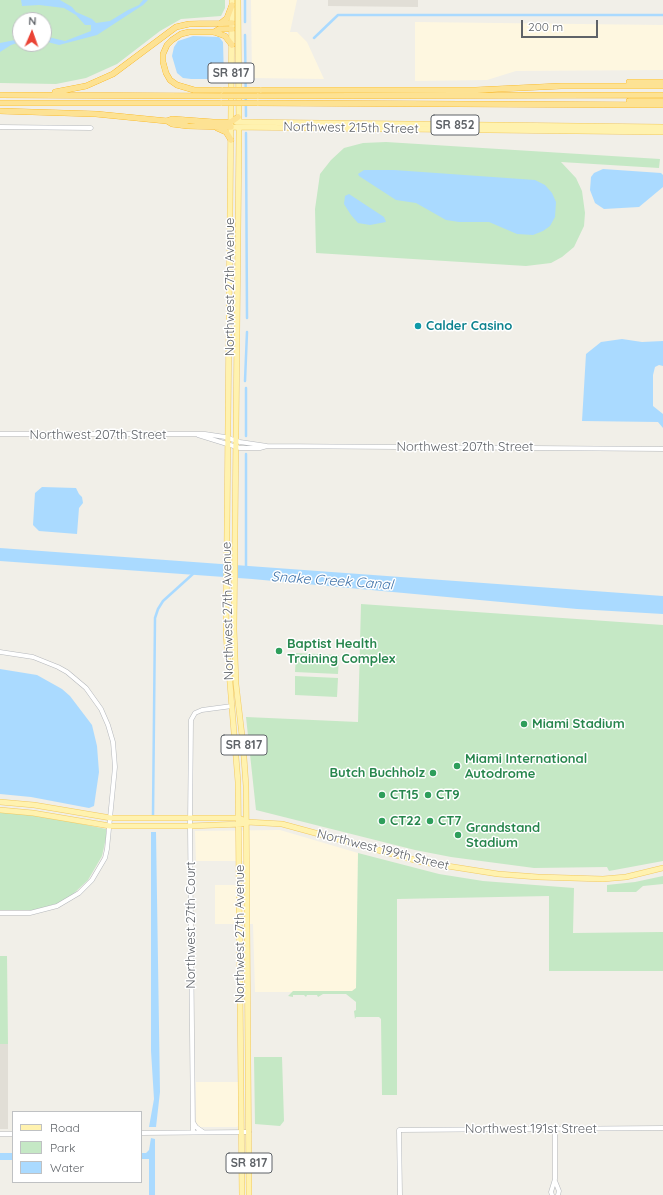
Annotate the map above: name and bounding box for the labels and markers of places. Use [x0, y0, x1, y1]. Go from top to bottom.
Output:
place label: Calder Casino [426, 318, 512, 334]
marker: Calder Casino [413, 321, 423, 331]
place label: Baptist Health Training Complex [287, 636, 395, 667]
marker: Baptist Health Training Complex [274, 646, 284, 656]
place label: Miami Stadium [532, 716, 625, 732]
marker: Miami Stadium [519, 719, 529, 729]
place label: Miami International Autodrome [465, 751, 587, 782]
marker: Miami International Autodrome [452, 761, 462, 771]
place label: Butch Buchholz [330, 765, 425, 781]
marker: Butch Buchholz [428, 768, 438, 778]
place label: CT15 [390, 787, 419, 803]
place label: CT9 [436, 787, 460, 803]
marker: CT15 [377, 790, 387, 800]
marker: CT9 [423, 790, 433, 800]
place label: CT22 [390, 813, 421, 829]
place label: CT7 [438, 813, 461, 829]
marker: CT22 [377, 816, 387, 826]
marker: CT7 [425, 816, 435, 826]
place label: Grandstand Stadium [466, 820, 540, 851]
marker: Grandstand Stadium [453, 830, 463, 840]

